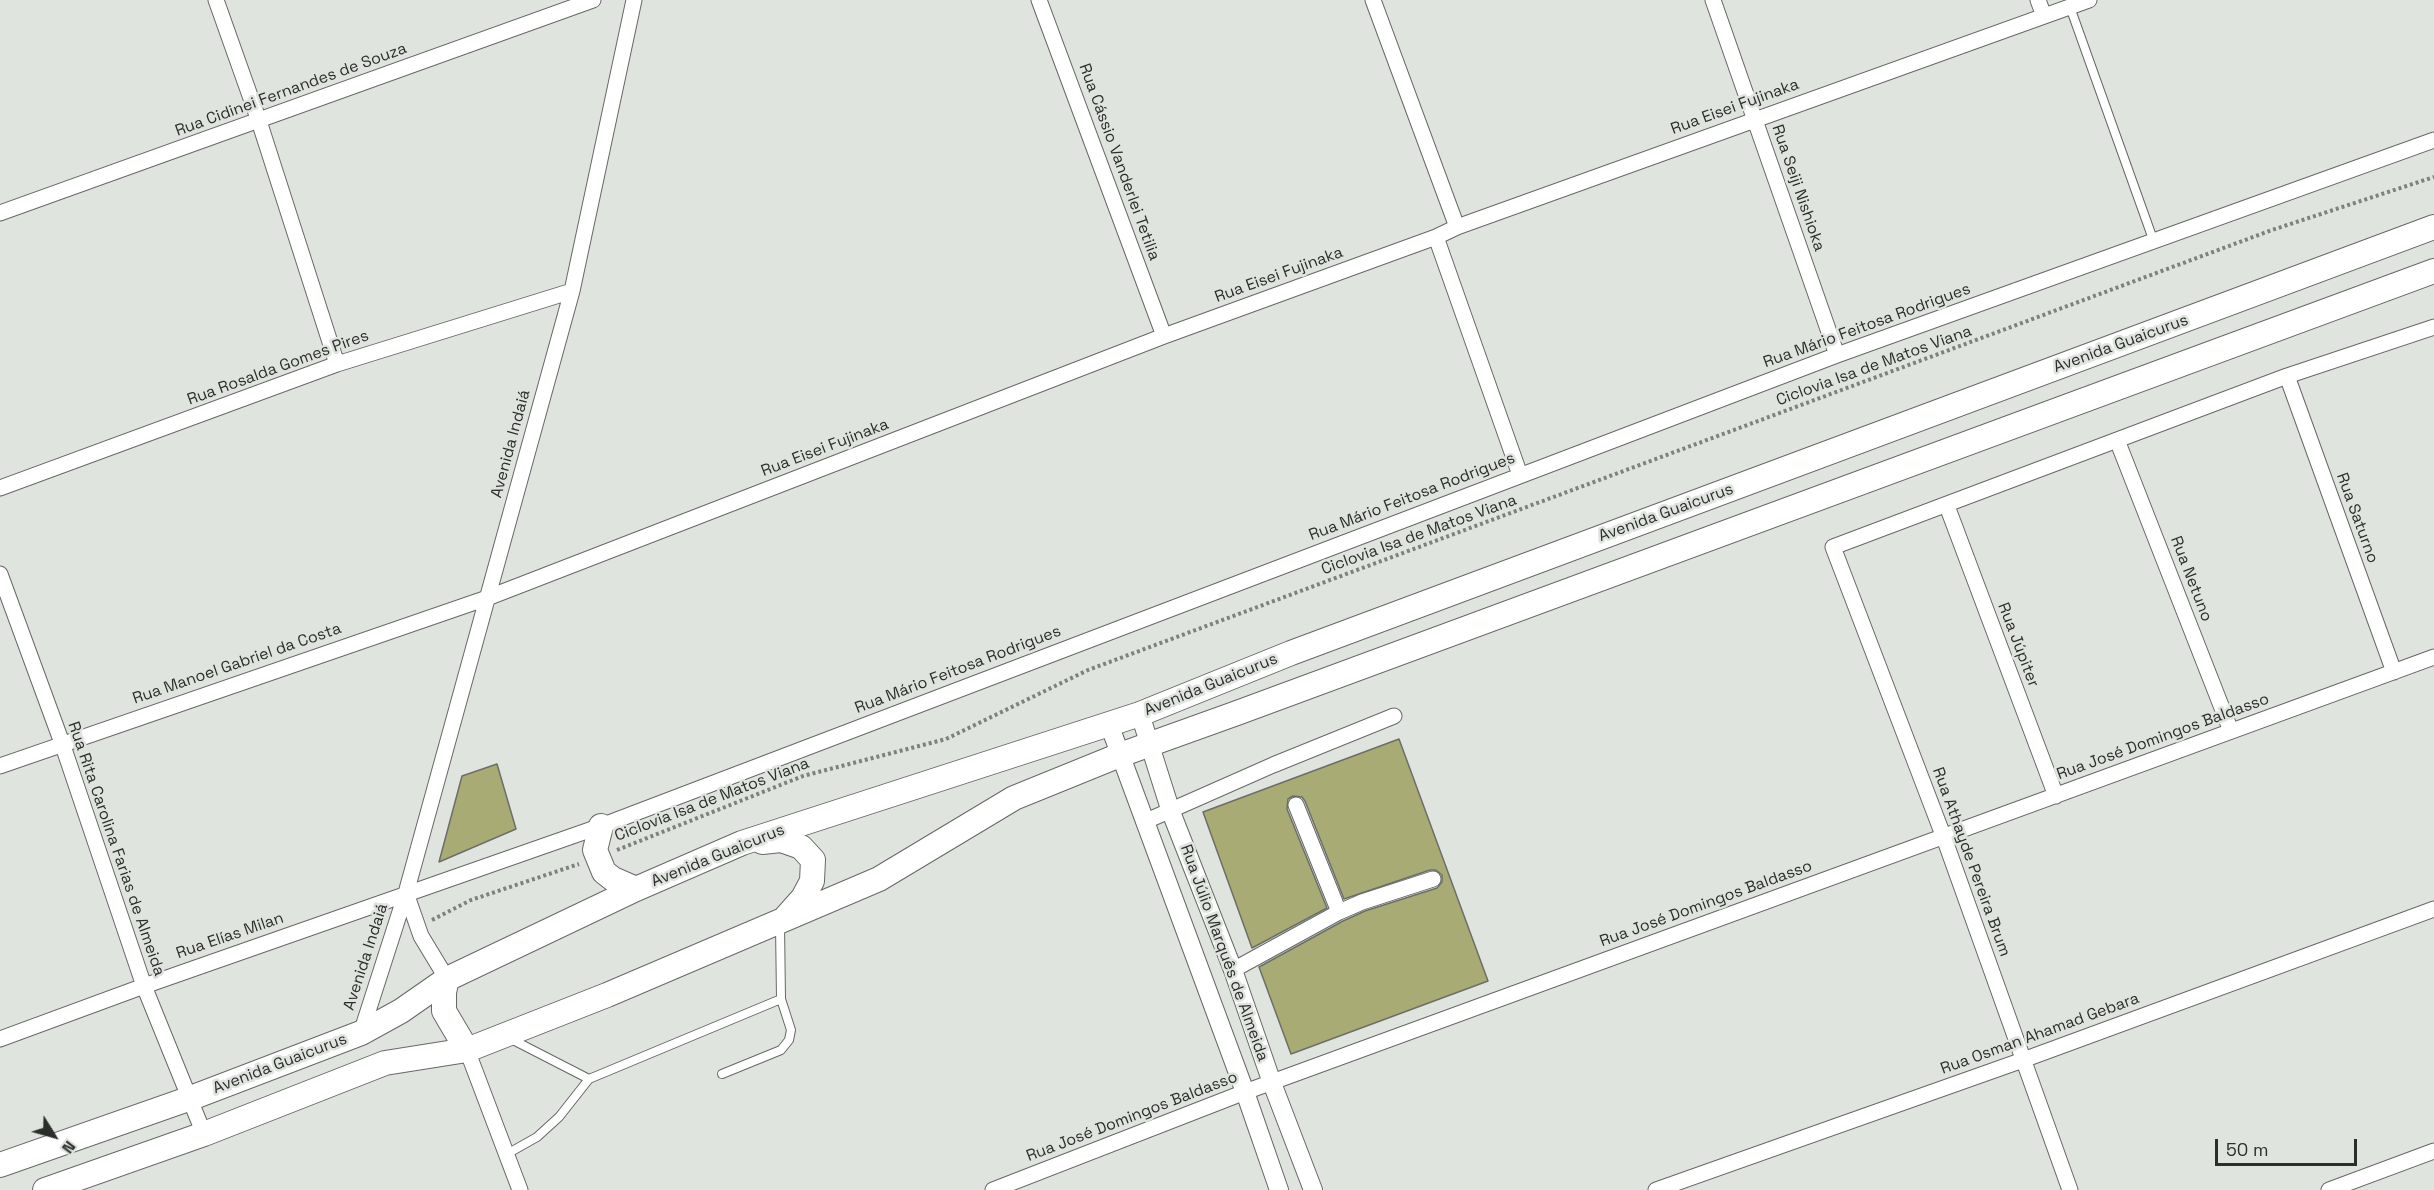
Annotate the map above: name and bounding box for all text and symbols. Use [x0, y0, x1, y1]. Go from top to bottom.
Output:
street label: Rua Cidinei Fernandes de Souza [173, 39, 409, 141]
street label: Rua Cássio Vanderlei Tetilia [1074, 61, 1164, 263]
street label: Rua Eisei Fujinaka [1668, 75, 1802, 139]
street label: Rua Seiji Nishioka [1767, 122, 1829, 254]
street label: Rua Eisei Fujinaka [1212, 243, 1346, 307]
street label: Rua Mário Feitosa Rodrigues [1761, 280, 1973, 372]
street label: Avenida Guaicurus [2051, 311, 2191, 377]
street label: Ciclovia Isa de Matos Viana [1774, 322, 1974, 410]
street label: Rua Rosalda Gomes Pires [185, 326, 371, 410]
street label: Avenida Indaiá [487, 388, 535, 500]
street label: Rua Eisei Fujinaka [759, 415, 891, 481]
street label: Rua Mário Feitosa Rodrigues [1306, 449, 1518, 545]
street label: Rua Saturno [2332, 470, 2382, 566]
street label: Avenida Guaicurus [1596, 480, 1736, 546]
street label: Ciclovia Isa de Matos Viana [1319, 491, 1519, 579]
street label: Rua Netuno [2166, 534, 2216, 624]
street label: Rua Júpiter [1993, 600, 2043, 690]
street label: Rua Manoel Gabriel da Costa [130, 619, 344, 709]
street label: Rua Mário Feitosa Rodrigues [852, 622, 1064, 718]
street label: Avenida Guaicurus [1142, 650, 1280, 720]
street label: Rua José Domingos Baldasso [2054, 690, 2272, 784]
street label: Rua Rita Carolina Farias de Almeida [63, 719, 169, 979]
street label: Ciclovia Isa de Matos Viana [612, 754, 812, 846]
street label: Rua Athayde Pereira Brum [1928, 765, 2014, 959]
street label: Avenida Guaicurus [649, 821, 787, 891]
street label: Rua Júlio Marquês de Almeida [1176, 842, 1272, 1064]
street label: Rua José Domingos Baldasso [1597, 857, 1815, 951]
street label: Avenida Indaiá [340, 901, 392, 1013]
street label: Rua Elías Milan [174, 909, 286, 963]
street label: Rua Osman Ahamad Gebara [1938, 989, 2142, 1079]
street label: Avenida Guaicurus [210, 1030, 350, 1098]
street label: Rua José Domingos Baldasso [1024, 1068, 1240, 1166]
north arrow [24, 1106, 84, 1166]
scale bar [2218, 1127, 2360, 1165]
text: N [57, 1137, 80, 1158]
text: 50 m [2226, 1138, 2268, 1161]

